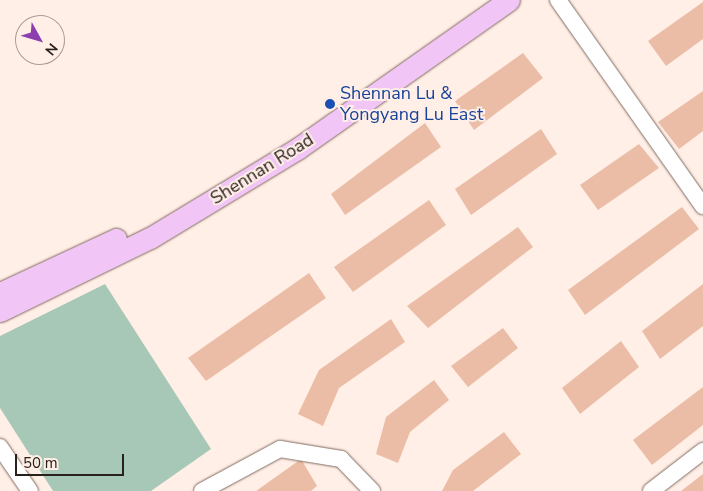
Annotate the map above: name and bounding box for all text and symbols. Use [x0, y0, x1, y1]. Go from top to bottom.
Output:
north arrow [15, 15, 65, 65]
text: N [41, 39, 62, 59]
place label: Shennan Lu & Yongyang Lu East [340, 83, 483, 126]
marker: Shennan Lu & Yongyang Lu East [324, 98, 336, 110]
street label: Shennan Road [206, 129, 318, 209]
scale bar [18, 444, 126, 476]
text: 50 m [23, 453, 58, 473]

